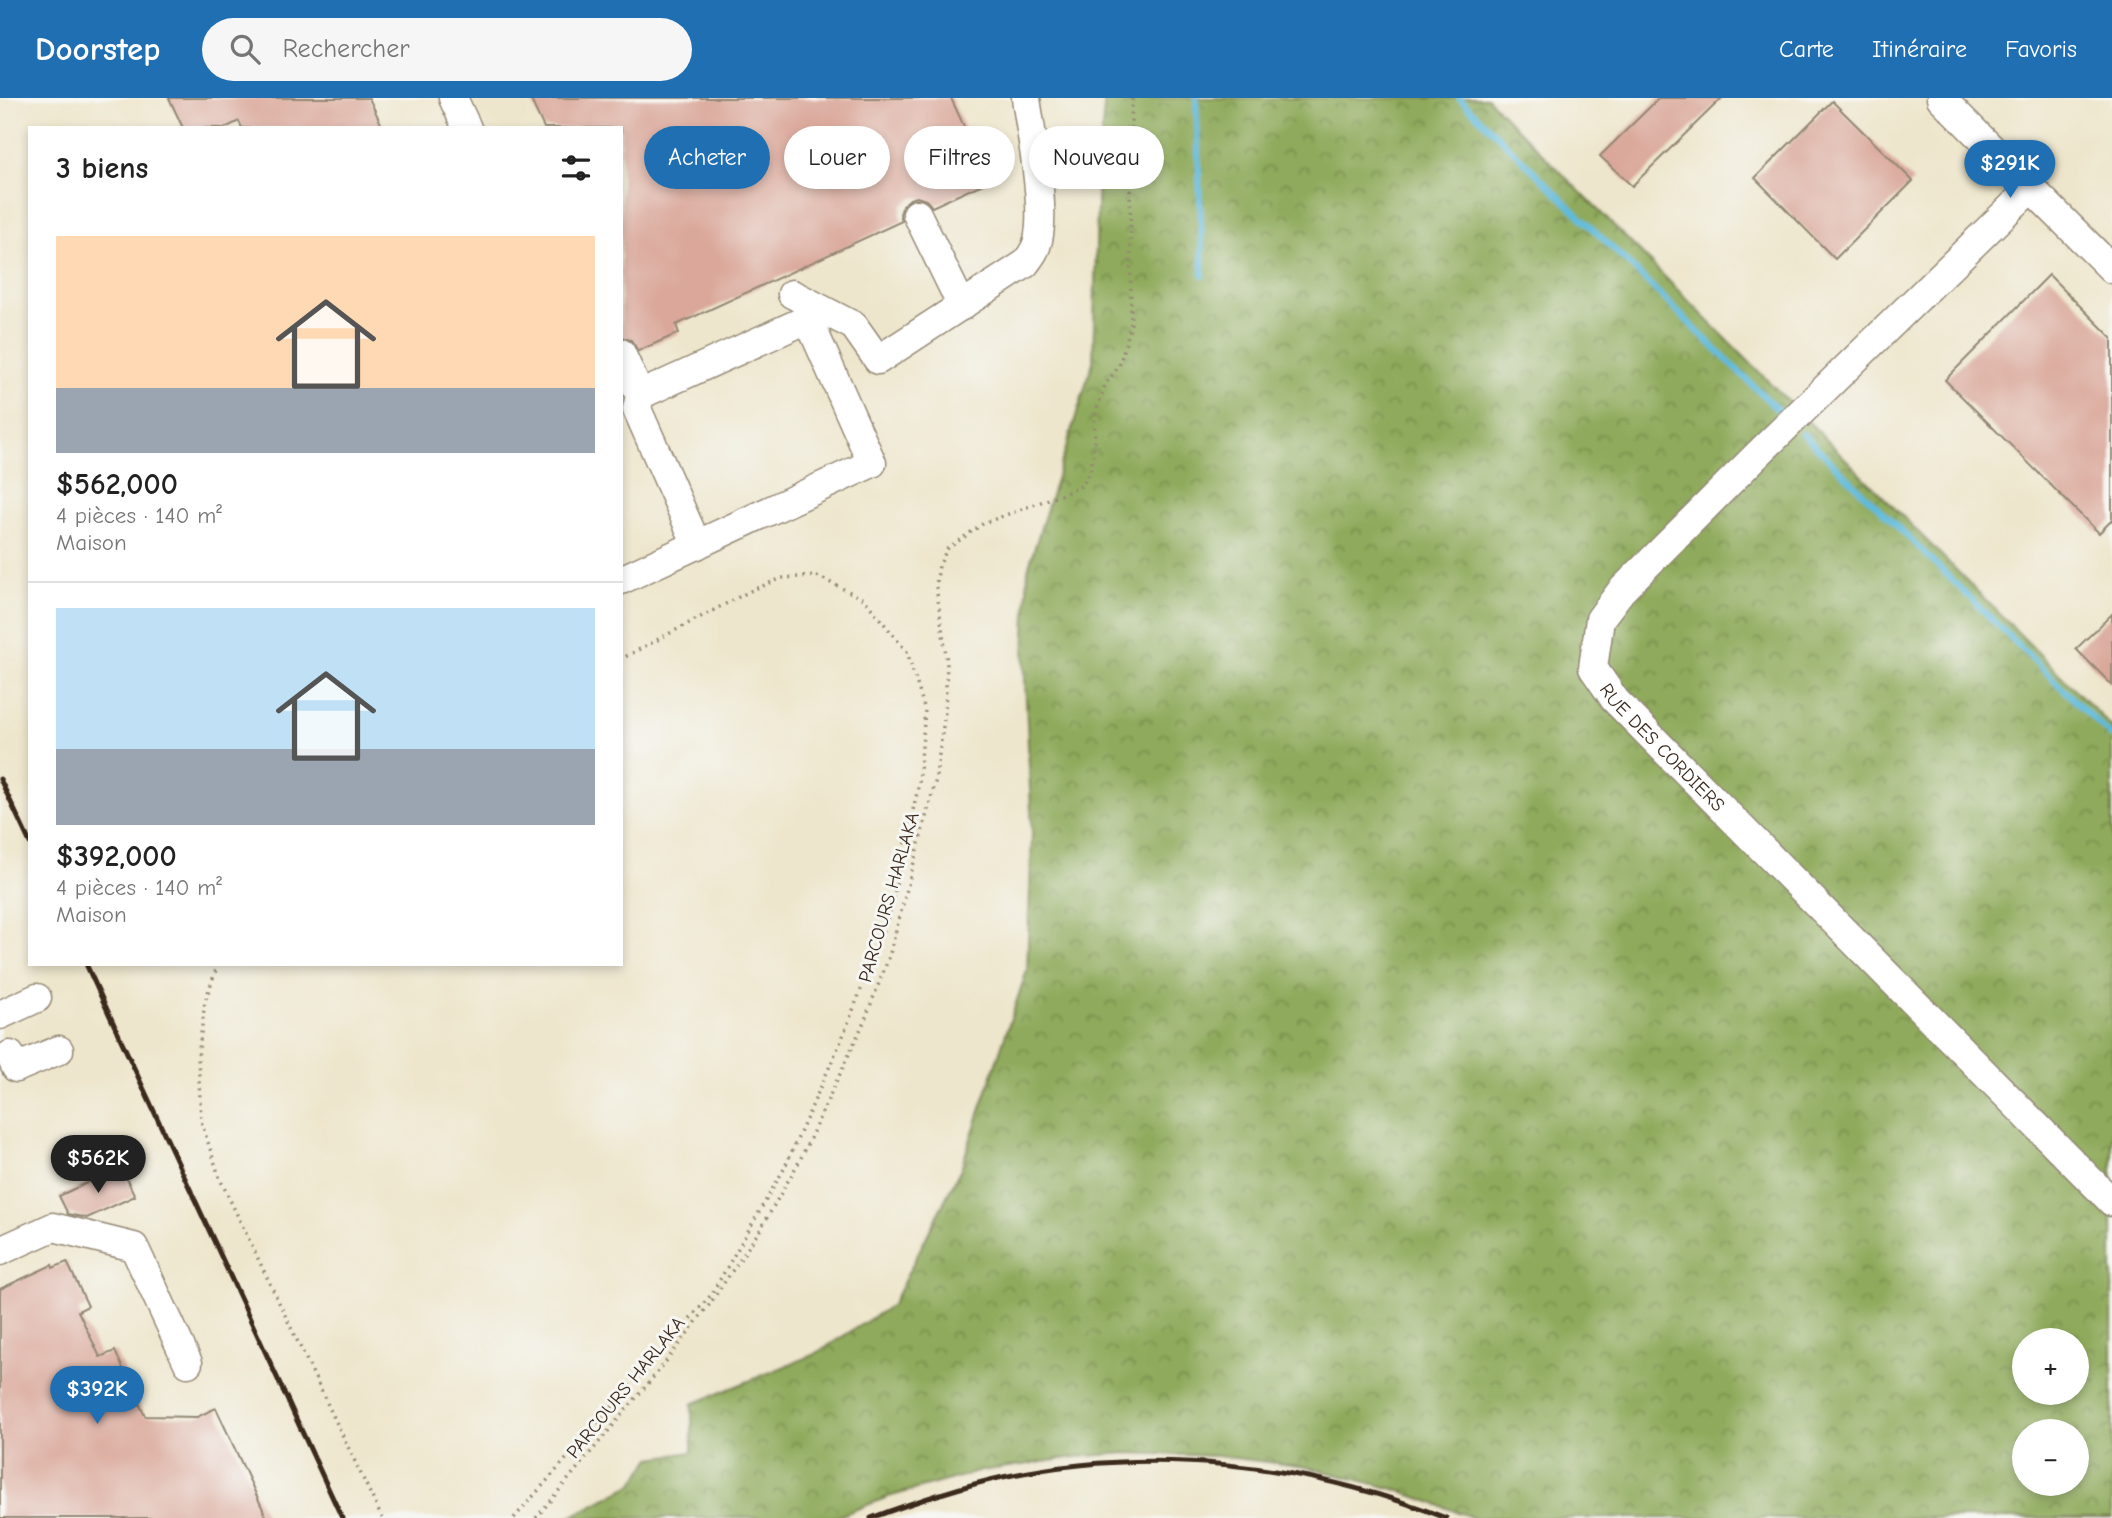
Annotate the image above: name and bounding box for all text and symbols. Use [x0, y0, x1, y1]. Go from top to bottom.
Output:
search box [202, 18, 692, 81]
text: Doorstep [35, 30, 160, 68]
icon: search [226, 30, 264, 68]
text: Rechercher [282, 34, 410, 64]
text: Carte [1779, 35, 1834, 63]
text: Itinéraire [1872, 35, 1967, 63]
text: Favoris [2005, 35, 2077, 63]
chip: Acheter [644, 126, 770, 189]
chip: Louer [784, 126, 890, 189]
chip: Filtres [904, 126, 1015, 189]
chip: Nouveau [1029, 126, 1164, 189]
pin: $291K [1961, 140, 2059, 200]
icon: filters [557, 149, 595, 187]
text: $291K [1980, 149, 2040, 176]
text: 3 biens [56, 151, 148, 186]
icon: home [263, 281, 389, 407]
text: $562,000 [56, 467, 178, 502]
text: 4 pièces · 140 m² [56, 502, 222, 529]
text: Maison [56, 529, 127, 556]
icon: home [263, 653, 389, 779]
street label: RUE DES CORDIERS [1595, 679, 1729, 816]
street label: PARCOURS HARLAKA [854, 810, 924, 985]
text: $392,000 [56, 839, 177, 874]
text: 4 pièces · 140 m² [56, 874, 222, 901]
text: Maison [56, 901, 127, 928]
pin: $562K [49, 1136, 147, 1195]
text: $562K [67, 1144, 129, 1171]
street label: PARCOURS HARLAKA [562, 1312, 690, 1463]
map controls [2012, 1328, 2089, 1496]
button: + [2012, 1328, 2089, 1405]
pin: $392K [48, 1366, 146, 1426]
text: $392K [66, 1375, 128, 1402]
button: − [2012, 1419, 2089, 1496]

